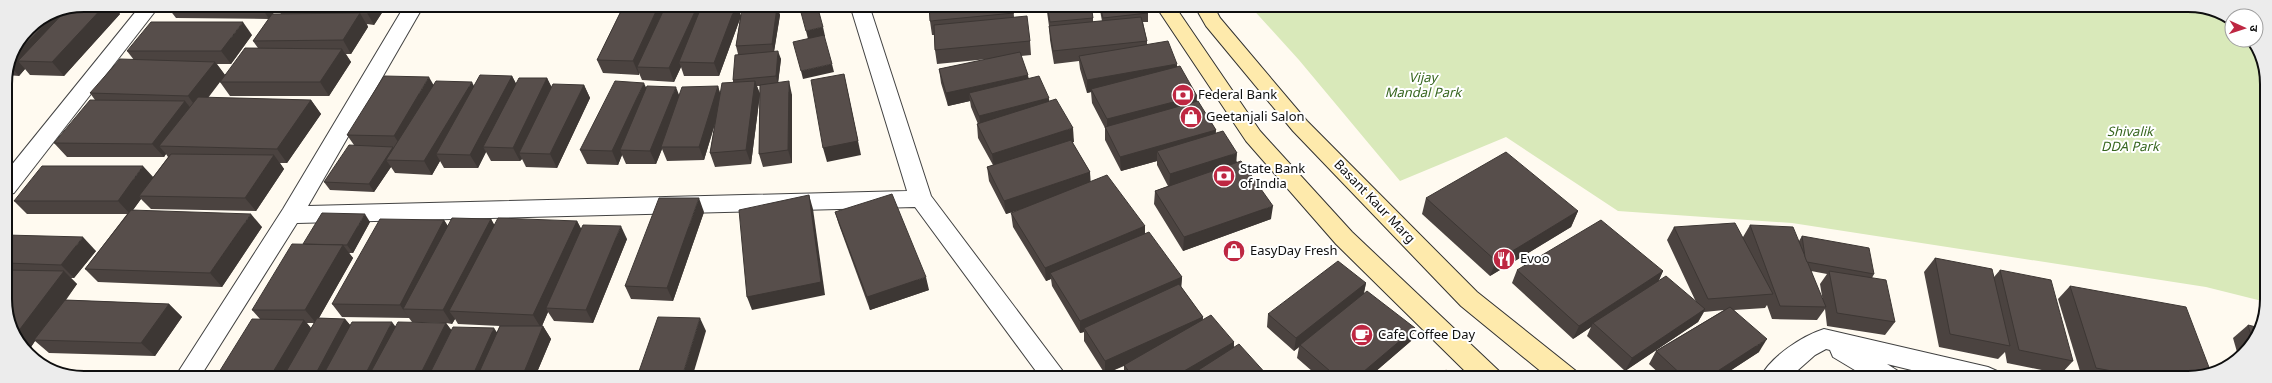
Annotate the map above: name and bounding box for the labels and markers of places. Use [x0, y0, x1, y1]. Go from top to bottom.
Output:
bank icon: Federal Bank [1170, 82, 1196, 108]
place label: Federal Bank [1198, 87, 1277, 104]
shop icon: Geetanjali Salon [1178, 104, 1204, 130]
place label: Geetanjali Salon [1206, 109, 1305, 126]
place label: State Bank of India [1240, 161, 1305, 193]
bank icon: State Bank of India [1211, 163, 1237, 189]
shop icon: EasyDay Fresh [1221, 238, 1247, 264]
place label: EasyDay Fresh [1250, 243, 1338, 260]
restaurant icon: Evoo [1491, 246, 1517, 272]
place label: Evoo [1520, 251, 1550, 268]
cafe icon: Cafe Coffee Day [1349, 322, 1375, 348]
place label: Cafe Coffee Day [1378, 327, 1476, 344]

